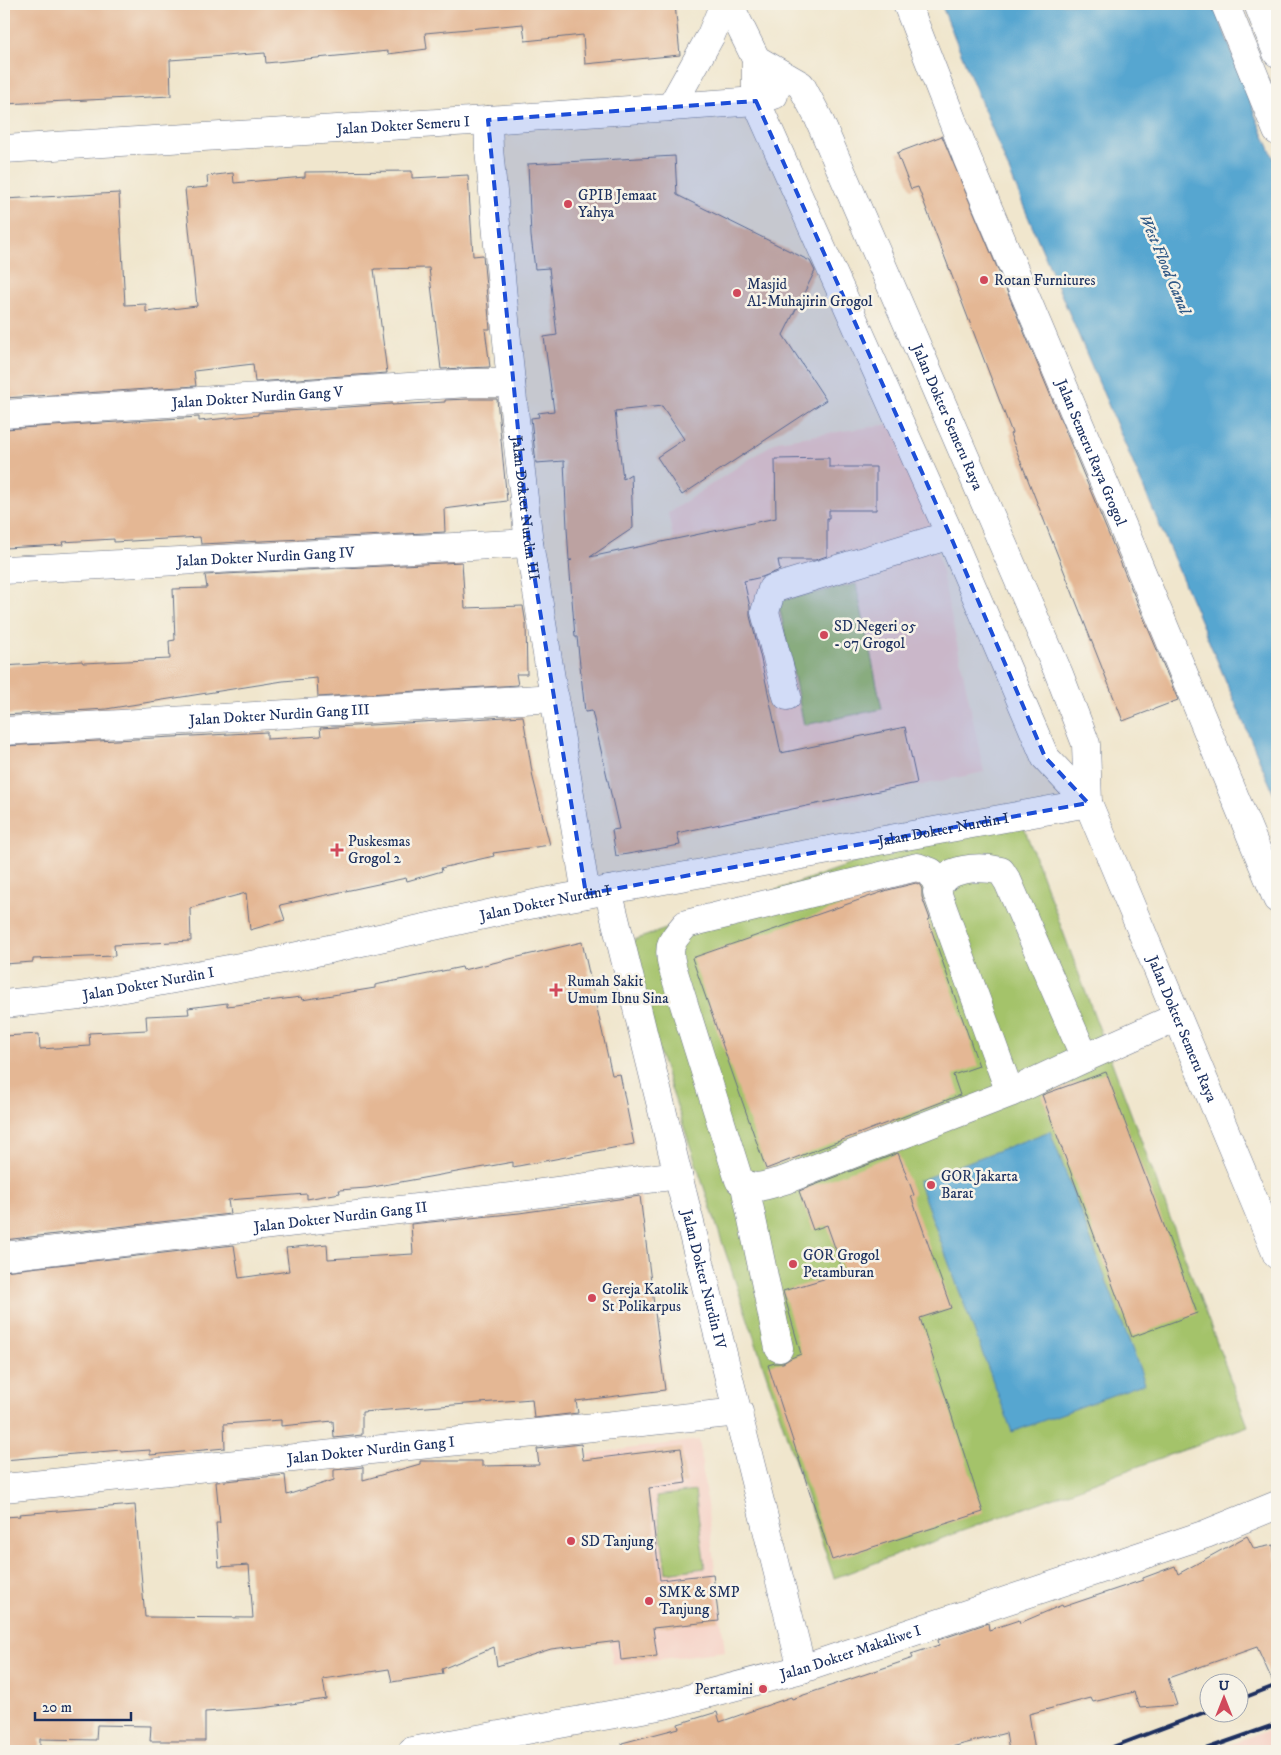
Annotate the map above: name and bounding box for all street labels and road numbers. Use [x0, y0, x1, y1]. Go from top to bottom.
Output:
street label: Jalan Dokter Semeru I [334, 112, 470, 139]
street label: Jalan Dokter Semeru Raya [907, 339, 988, 493]
street label: Jalan Semeru Raya Grogol [1051, 375, 1131, 529]
street label: Jalan Dokter Nurdin Gang V [169, 382, 344, 412]
street label: Jalan Dokter Nurdin III [507, 433, 544, 582]
street label: Jalan Dokter Nurdin Gang IV [174, 542, 355, 571]
street label: Jalan Dokter Nurdin Gang III [187, 700, 370, 730]
street label: Jalan Dokter Nurdin I [874, 808, 1011, 851]
street label: Jalan Dokter Nurdin I [476, 880, 612, 926]
street label: Jalan Dokter Semeru Raya [1143, 951, 1222, 1106]
street label: Jalan Dokter Nurdin I [79, 962, 216, 1005]
street label: Jalan Dokter Nurdin Gang II [251, 1197, 428, 1237]
street label: Jalan Dokter Nurdin IV [677, 1206, 731, 1351]
street label: Jalan Dokter Nurdin Gang I [284, 1432, 456, 1468]
street label: Jalan Dokter Makaliwe I [776, 1620, 923, 1684]

